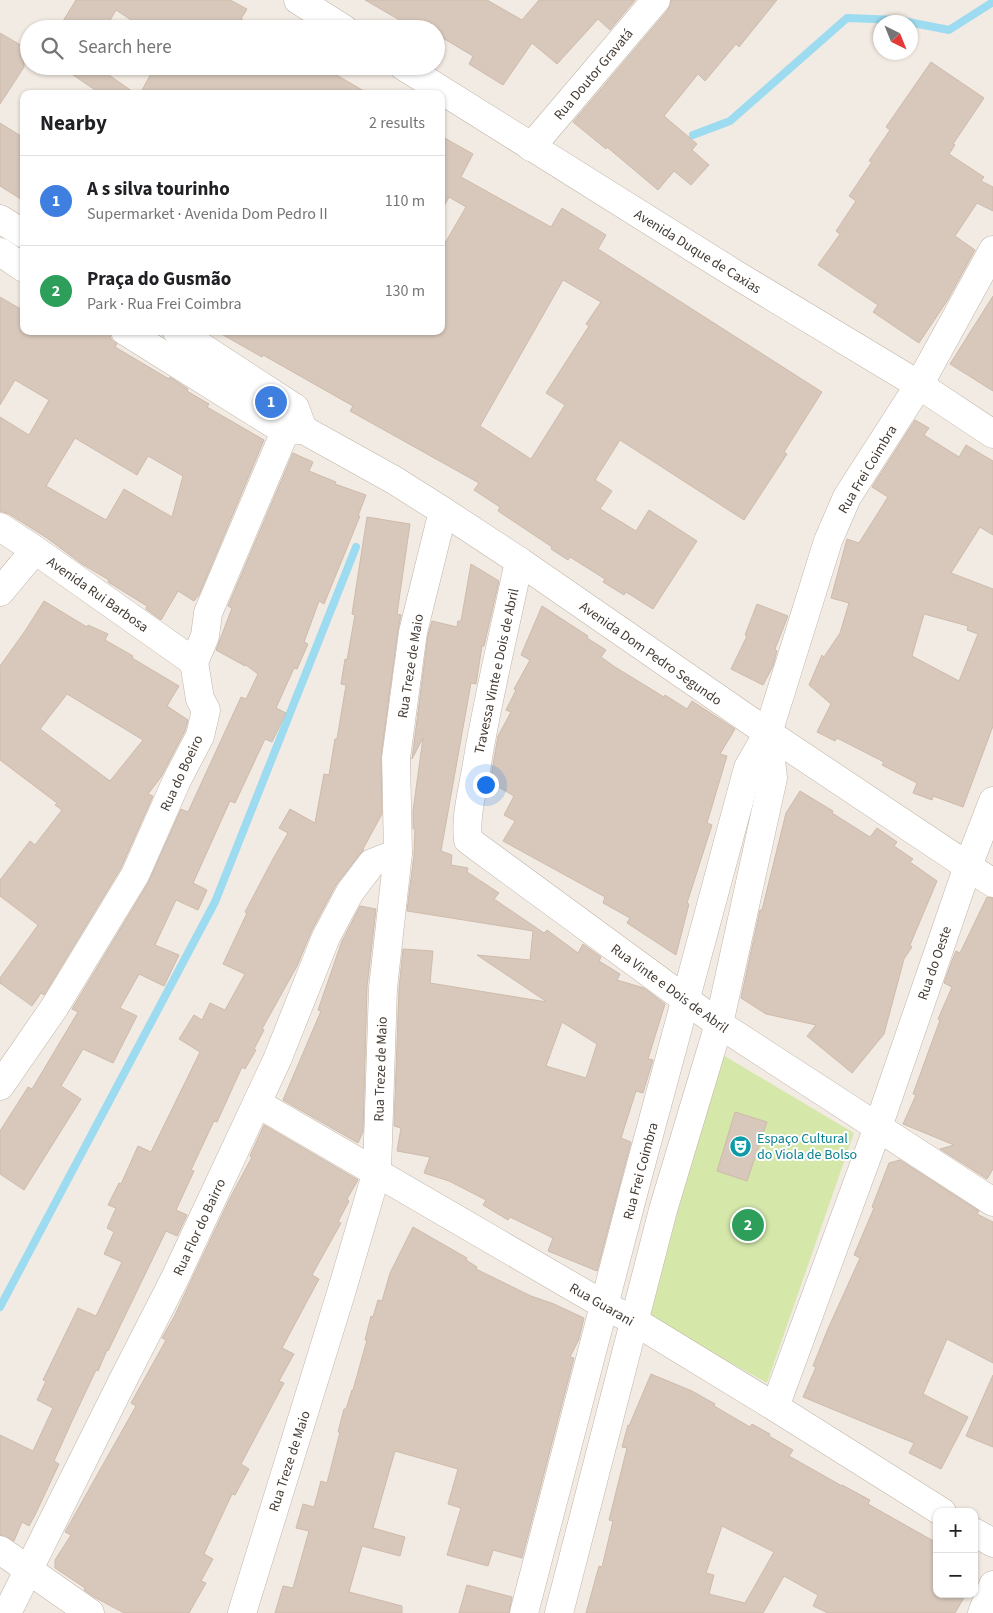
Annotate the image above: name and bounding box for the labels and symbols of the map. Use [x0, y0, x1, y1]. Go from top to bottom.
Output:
north arrow [873, 15, 918, 60]
street label: Rua Doutor Gravatá [550, 25, 638, 125]
street label: Avenida Duque de Caxias [630, 205, 765, 299]
pin: 1 [255, 383, 287, 421]
street label: Rua Frei Coimbra [834, 422, 902, 517]
street label: Avenida Rui Barbosa [43, 552, 152, 637]
street label: Travessa Vinte e Dois de Abril [470, 586, 524, 756]
street label: Avenida Dom Pedro Segundo [575, 597, 726, 711]
street label: Rua Treze de Maio [393, 613, 429, 720]
street label: Rua do Boeiro [155, 732, 208, 815]
your location [473, 772, 499, 798]
street label: Rua do Oeste [913, 924, 957, 1003]
street label: Rua Vinte e Dois de Abril [607, 939, 733, 1039]
street label: Rua Treze de Maio [369, 1016, 393, 1122]
street label: Rua Frei Coimbra [618, 1120, 664, 1222]
place label: Espaço Cultural do Viola de Bolso [757, 1129, 857, 1165]
theatre icon: Espaço Cultural do Viola de Bolso [729, 1134, 753, 1158]
street label: Rua Flor do Bairro [169, 1176, 231, 1279]
pin: 2 [732, 1206, 764, 1244]
street label: Rua Guarani [566, 1278, 637, 1331]
street label: Rua Treze de Maio [264, 1408, 316, 1514]

